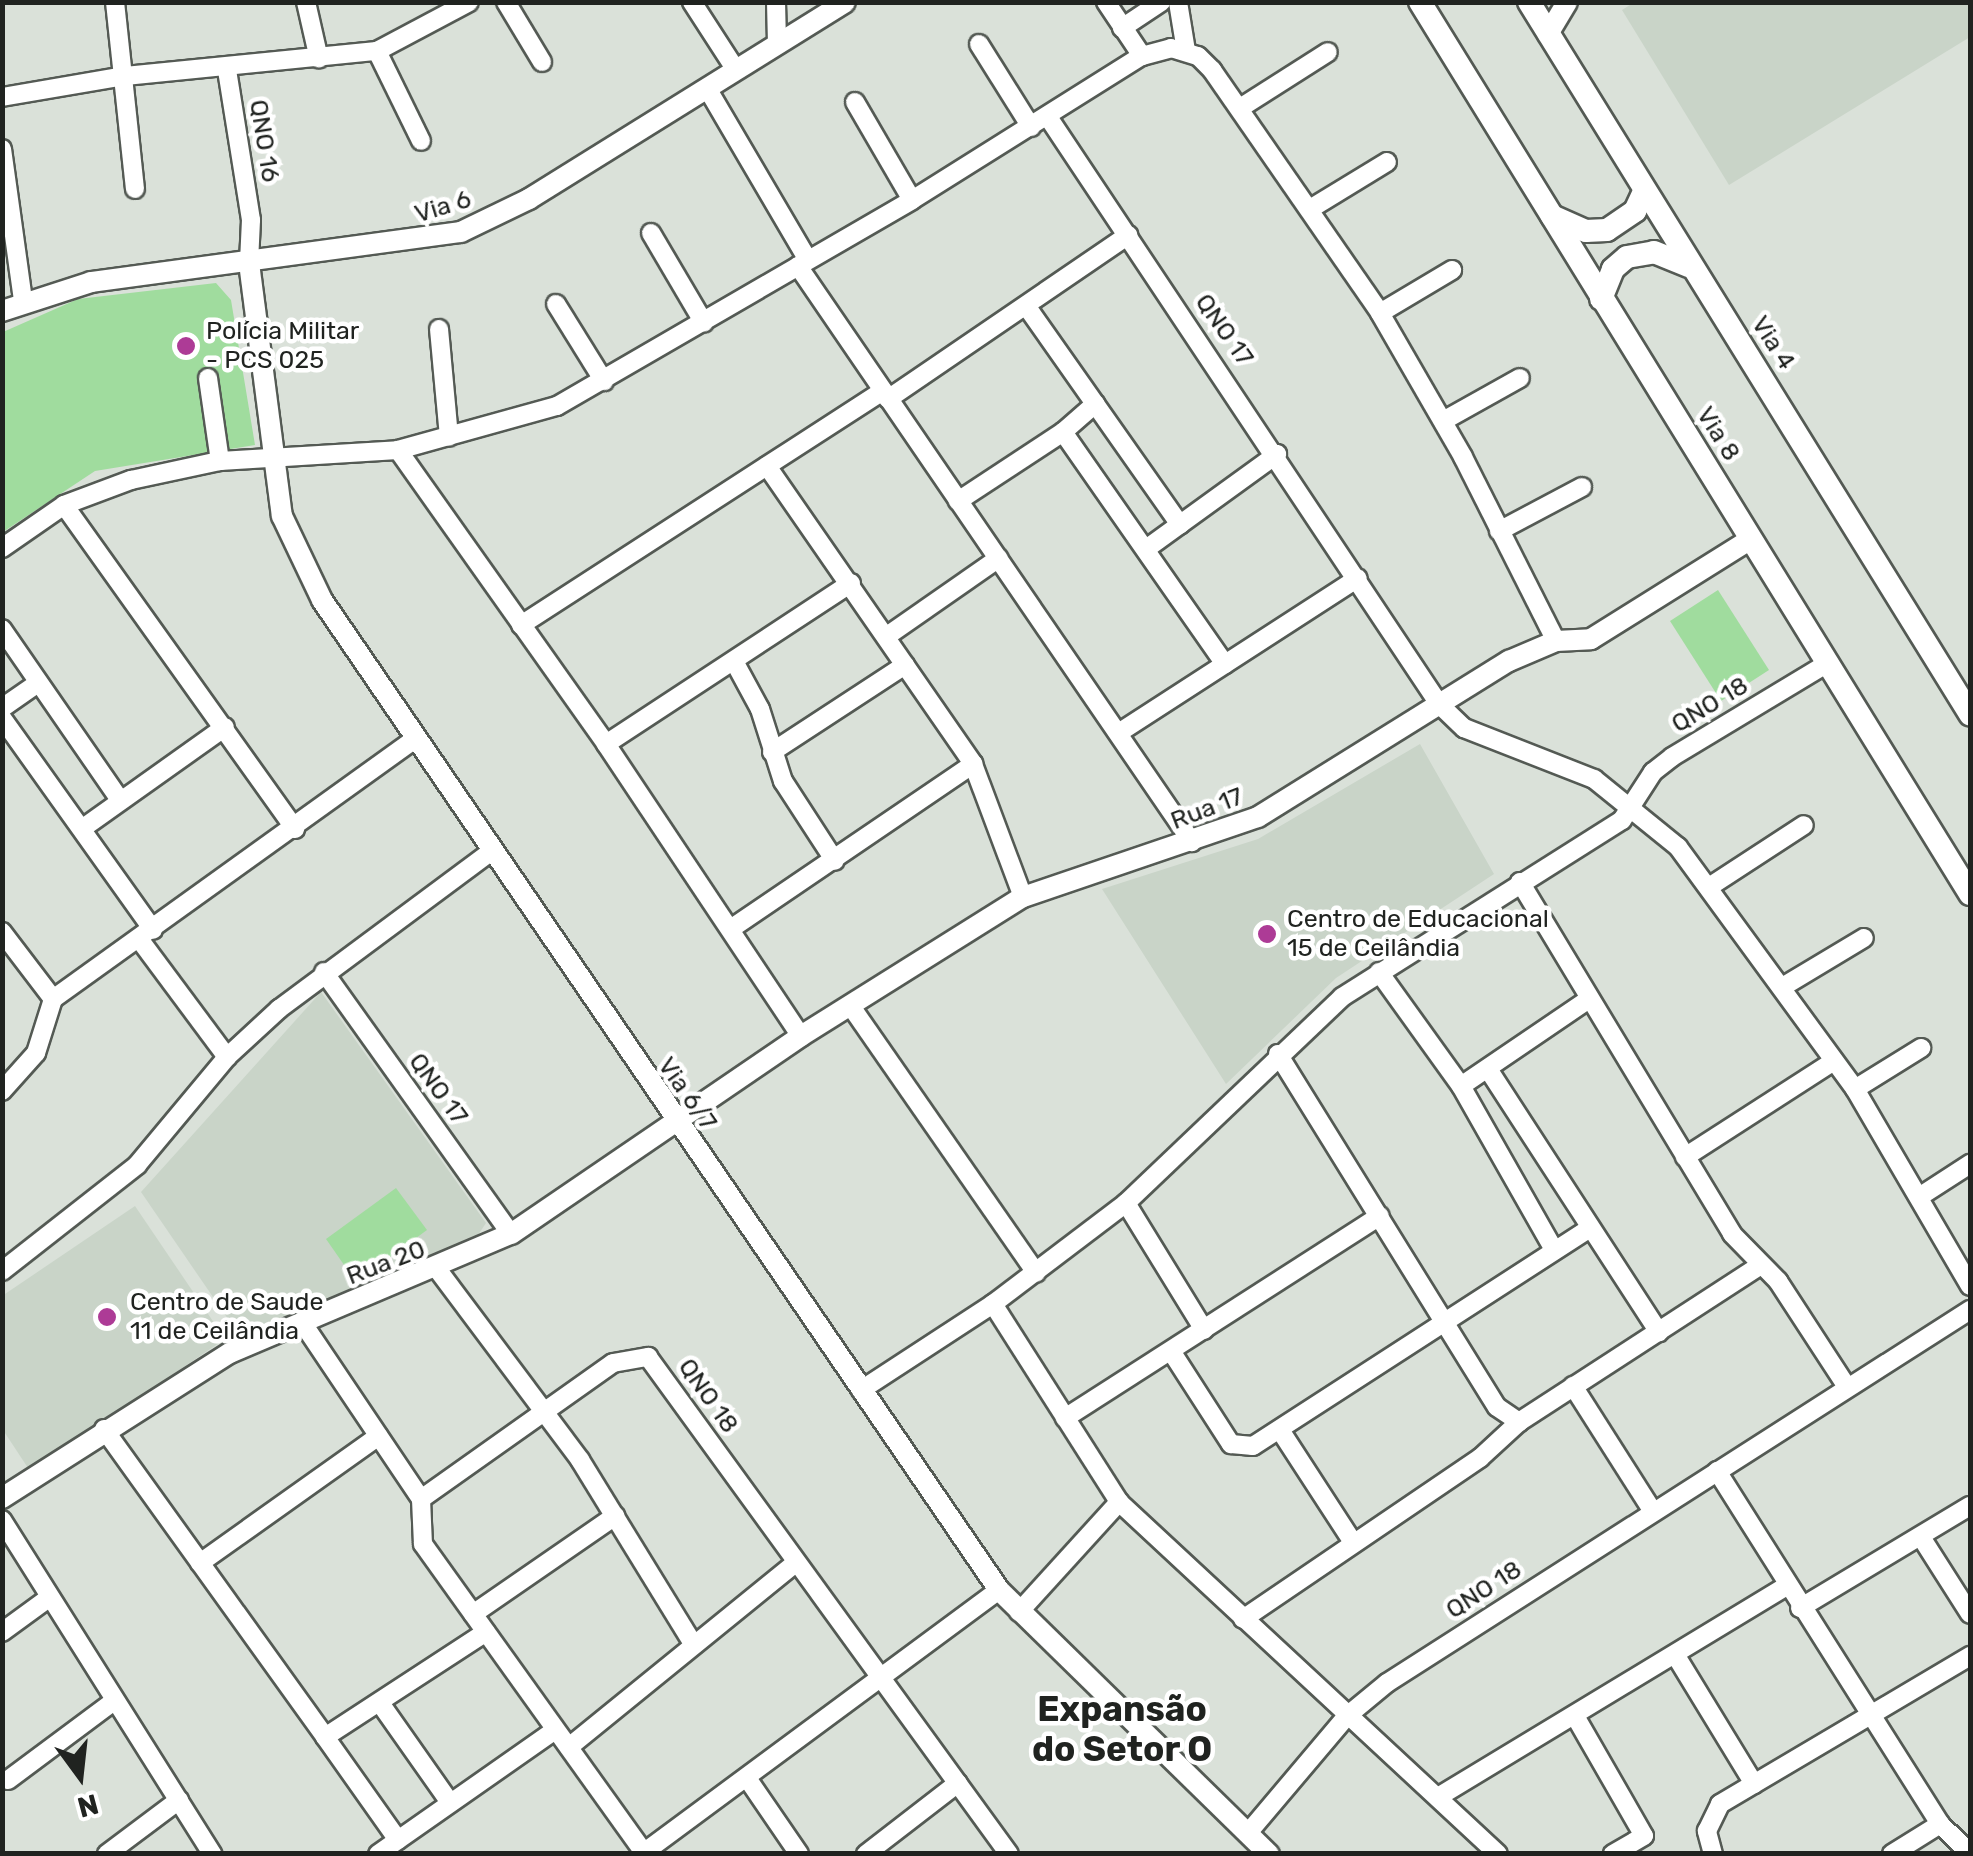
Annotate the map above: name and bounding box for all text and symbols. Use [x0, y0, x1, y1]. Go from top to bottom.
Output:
street label: QNO 16 [243, 98, 285, 184]
street label: Via 6 [411, 184, 475, 230]
street label: QNO 17 [1189, 288, 1259, 372]
street label: Via 4 [1745, 311, 1801, 375]
place label: Polícia Militar - PCS 025 [206, 317, 359, 376]
marker: Polícia Militar - PCS 025 [175, 335, 197, 357]
street label: Via 8 [1690, 401, 1746, 467]
street label: QNO 18 [1666, 671, 1754, 739]
street label: Rua 17 [1167, 782, 1247, 836]
place label: Centro de Educacional 15 de Ceilândia [1287, 905, 1549, 964]
marker: Centro de Educacional 15 de Ceilândia [1256, 923, 1278, 945]
street label: QNO 17 [402, 1047, 474, 1131]
street label: Via 6/7 [651, 1052, 723, 1136]
street label: Rua 20 [342, 1234, 430, 1292]
place label: Centro de Saude 11 de Ceilândia [130, 1288, 323, 1347]
marker: Centro de Saude 11 de Ceilândia [94, 1304, 120, 1330]
street label: QNO 18 [672, 1353, 744, 1439]
street label: QNO 18 [1441, 1555, 1527, 1625]
district label: Expansão do Setor O [1032, 1688, 1212, 1770]
north arrow [30, 1726, 130, 1826]
text: N [74, 1787, 102, 1824]

